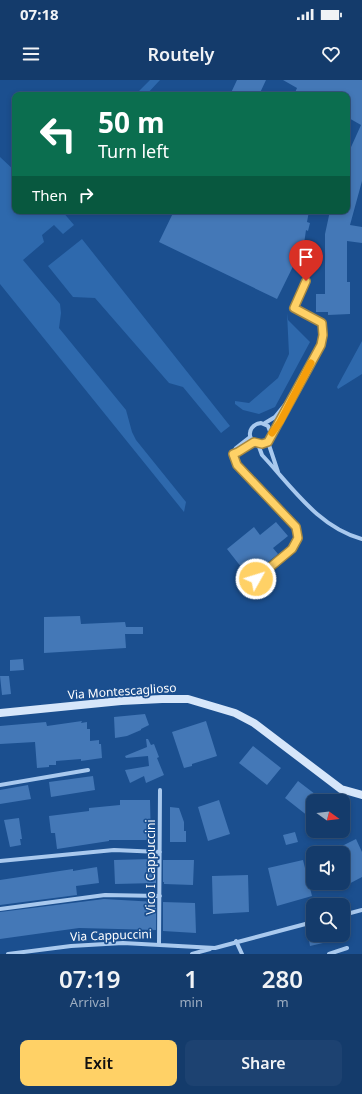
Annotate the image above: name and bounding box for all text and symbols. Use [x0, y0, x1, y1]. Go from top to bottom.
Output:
text: 07:18 [20, 4, 59, 24]
text: Routely [148, 42, 214, 66]
icon: menu [20, 43, 42, 65]
icon: heart [320, 43, 342, 65]
text: 50 m [98, 103, 165, 141]
icon: left [32, 108, 84, 160]
text: Turn left [98, 139, 169, 163]
icon: right [75, 184, 97, 206]
text: Then [32, 185, 67, 205]
pin [289, 240, 323, 281]
icon: arrive [295, 246, 317, 268]
position arrow [235, 558, 277, 600]
street label: Via Montescaglioso [67, 679, 177, 703]
north arrow [306, 794, 350, 838]
map controls [306, 794, 350, 942]
street label: Vico I Cappuccini [142, 819, 159, 915]
button: sound [306, 846, 350, 890]
button: search [306, 898, 350, 942]
street label: Via Cappuccini [70, 925, 152, 945]
text: 07:19 [59, 962, 120, 995]
text: 1 [184, 962, 198, 995]
text: 280 [262, 962, 303, 995]
text: Arrival [70, 993, 110, 1011]
text: min [179, 993, 203, 1011]
text: m [276, 993, 289, 1011]
button: Exit [20, 1040, 177, 1086]
button: Share [185, 1040, 342, 1086]

